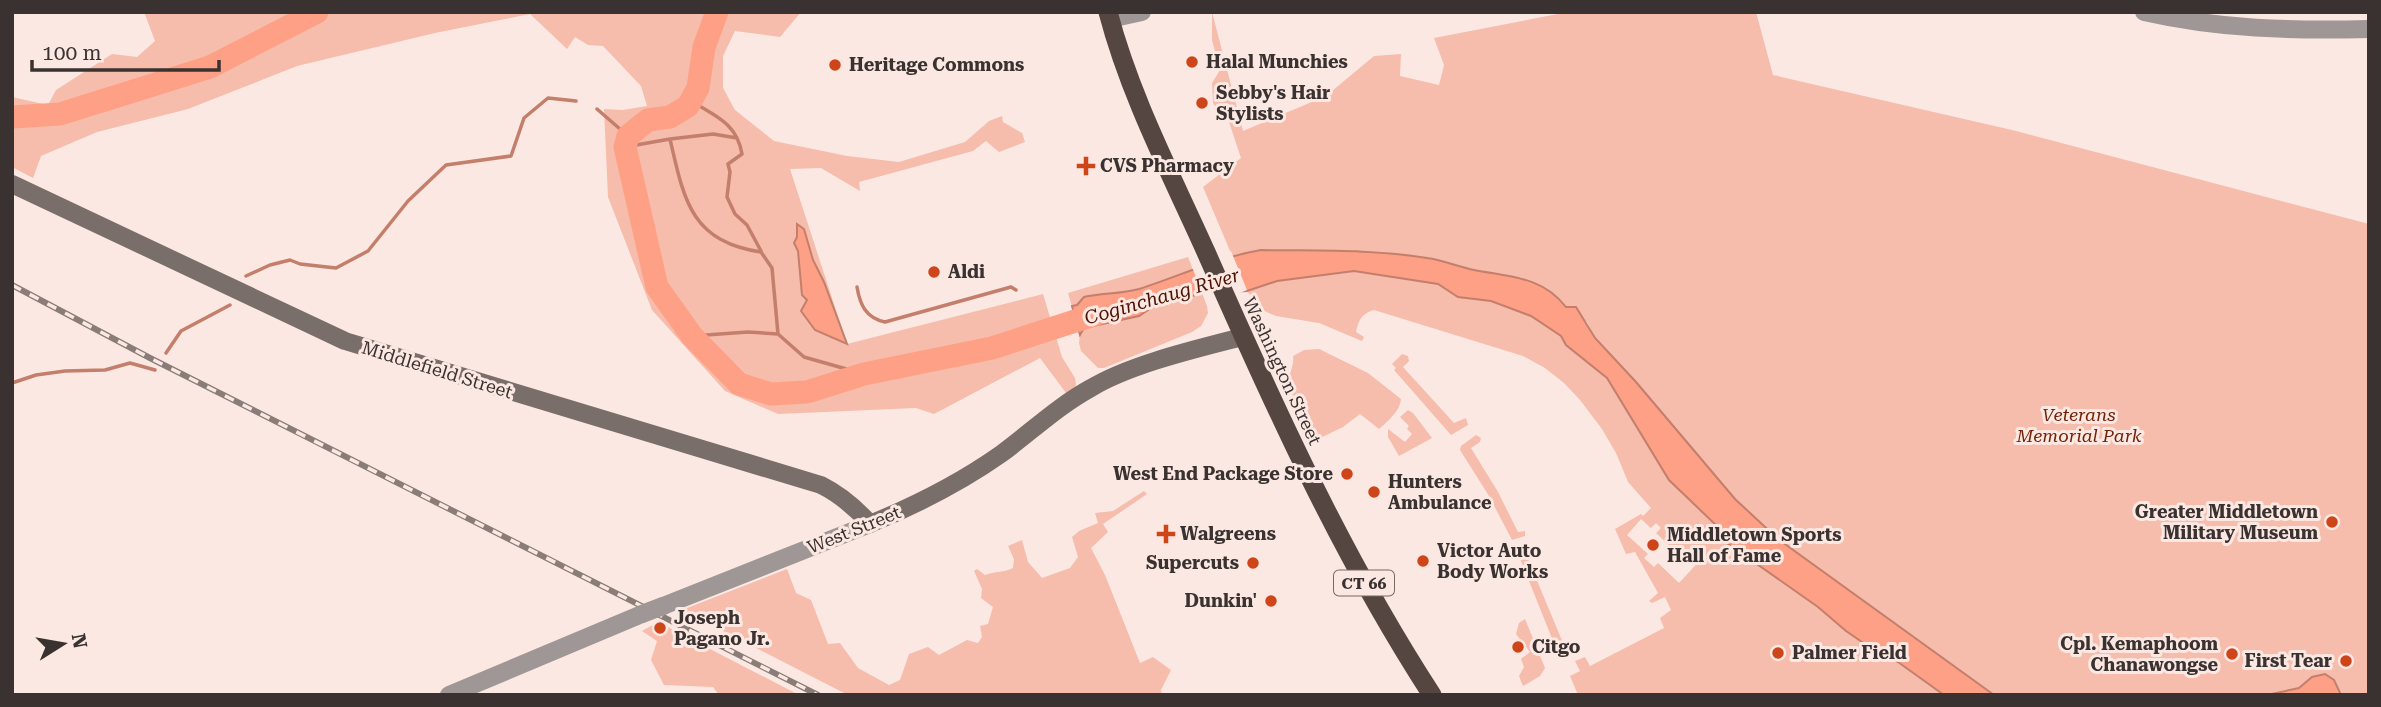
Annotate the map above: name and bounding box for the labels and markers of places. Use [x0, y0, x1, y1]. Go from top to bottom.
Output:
place label: Halal Munchies [1206, 51, 1348, 72]
place label: Heritage Commons [849, 54, 1024, 75]
marker: Halal Munchies [1184, 54, 1200, 70]
marker: Heritage Commons [827, 57, 843, 73]
place label: Sebby's Hair Stylists [1216, 82, 1330, 124]
marker: Sebby's Hair Stylists [1194, 95, 1210, 111]
place label: CVS Pharmacy [1100, 155, 1234, 176]
marker: CVS Pharmacy [1078, 158, 1094, 174]
place label: Aldi [948, 261, 985, 282]
marker: Aldi [926, 264, 942, 280]
place label: West End Package Store [1113, 463, 1333, 484]
marker: West End Package Store [1339, 466, 1355, 482]
place label: Hunters Ambulance [1388, 471, 1492, 513]
marker: Hunters Ambulance [1366, 484, 1382, 500]
place label: Greater Middletown Military Museum [2135, 501, 2319, 543]
marker: Greater Middletown Military Museum [2324, 514, 2340, 530]
place label: Walgreens [1180, 523, 1276, 544]
place label: Middletown Sports Hall of Fame [1667, 524, 1842, 566]
marker: Walgreens [1158, 526, 1174, 542]
marker: Middletown Sports Hall of Fame [1645, 537, 1661, 553]
place label: Victor Auto Body Works [1437, 540, 1548, 582]
place label: Supercuts [1146, 552, 1239, 573]
marker: Victor Auto Body Works [1415, 553, 1431, 569]
marker: Supercuts [1245, 555, 1261, 571]
place label: Dunkin' [1185, 590, 1257, 611]
marker: Dunkin' [1263, 593, 1279, 609]
place label: Joseph Pagano Jr. [674, 607, 770, 649]
marker: Joseph Pagano Jr. [652, 620, 668, 636]
place label: Cpl. Kemaphoom Chanawongse [2060, 633, 2219, 675]
place label: Citgo [1532, 636, 1581, 657]
marker: Citgo [1510, 639, 1526, 655]
place label: Palmer Field [1792, 642, 1907, 663]
marker: Palmer Field [1770, 645, 1786, 661]
marker: Cpl. Kemaphoom Chanawongse [2224, 646, 2240, 662]
place label: First Tear [2245, 650, 2332, 671]
marker: First Tear [2338, 653, 2354, 669]

